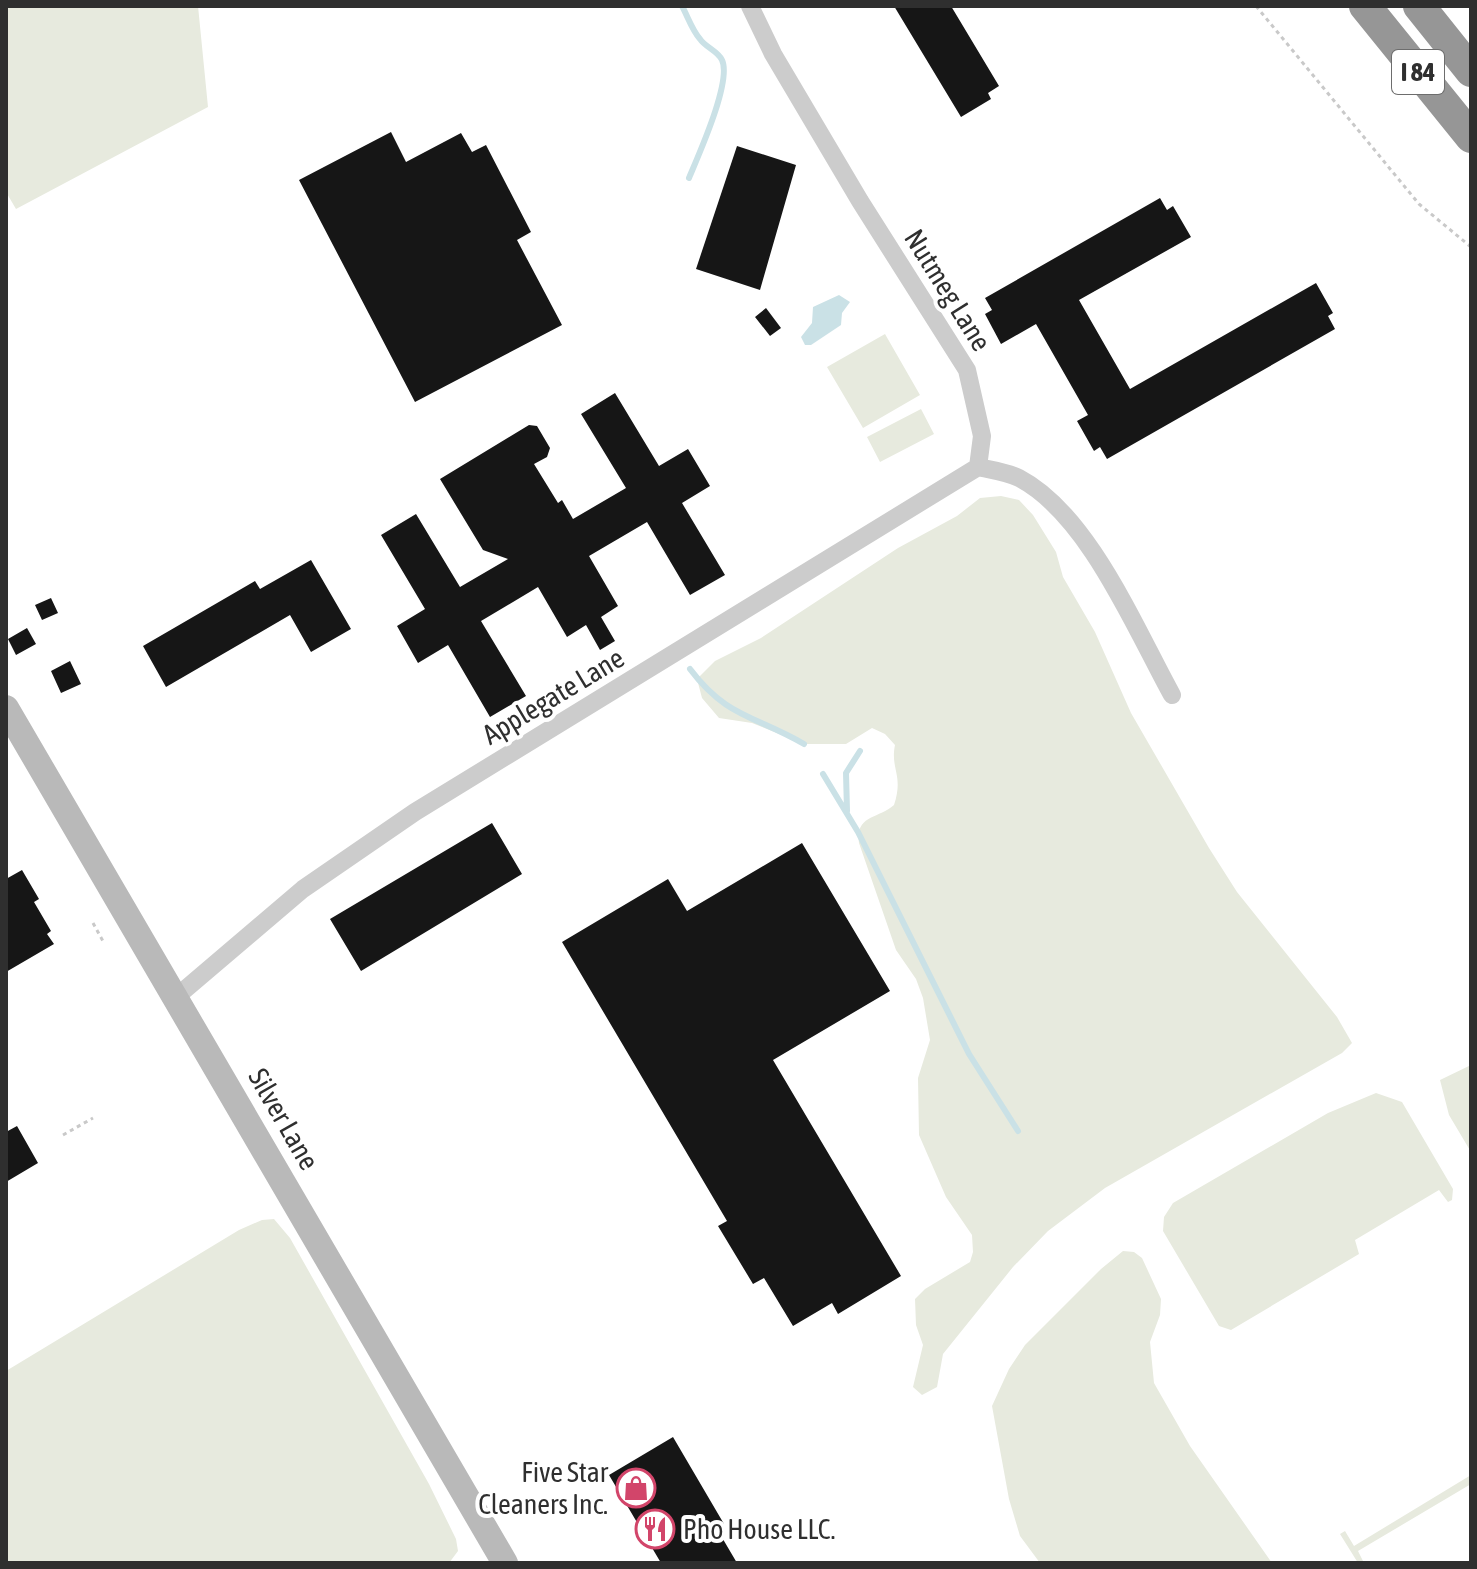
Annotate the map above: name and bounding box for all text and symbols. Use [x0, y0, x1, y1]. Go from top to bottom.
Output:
road number: I 84 [1392, 50, 1444, 94]
street label: Nutmeg Lane [898, 223, 998, 357]
street label: Applegate Lane [477, 641, 629, 751]
street label: Silver Lane [242, 1063, 326, 1175]
place label: Five Star Cleaners Inc. [478, 1456, 609, 1520]
shop icon: Five Star Cleaners Inc. [615, 1467, 657, 1509]
restaurant icon: Pho House LLC. [634, 1508, 676, 1550]
place label: Pho House LLC. [683, 1513, 835, 1545]

